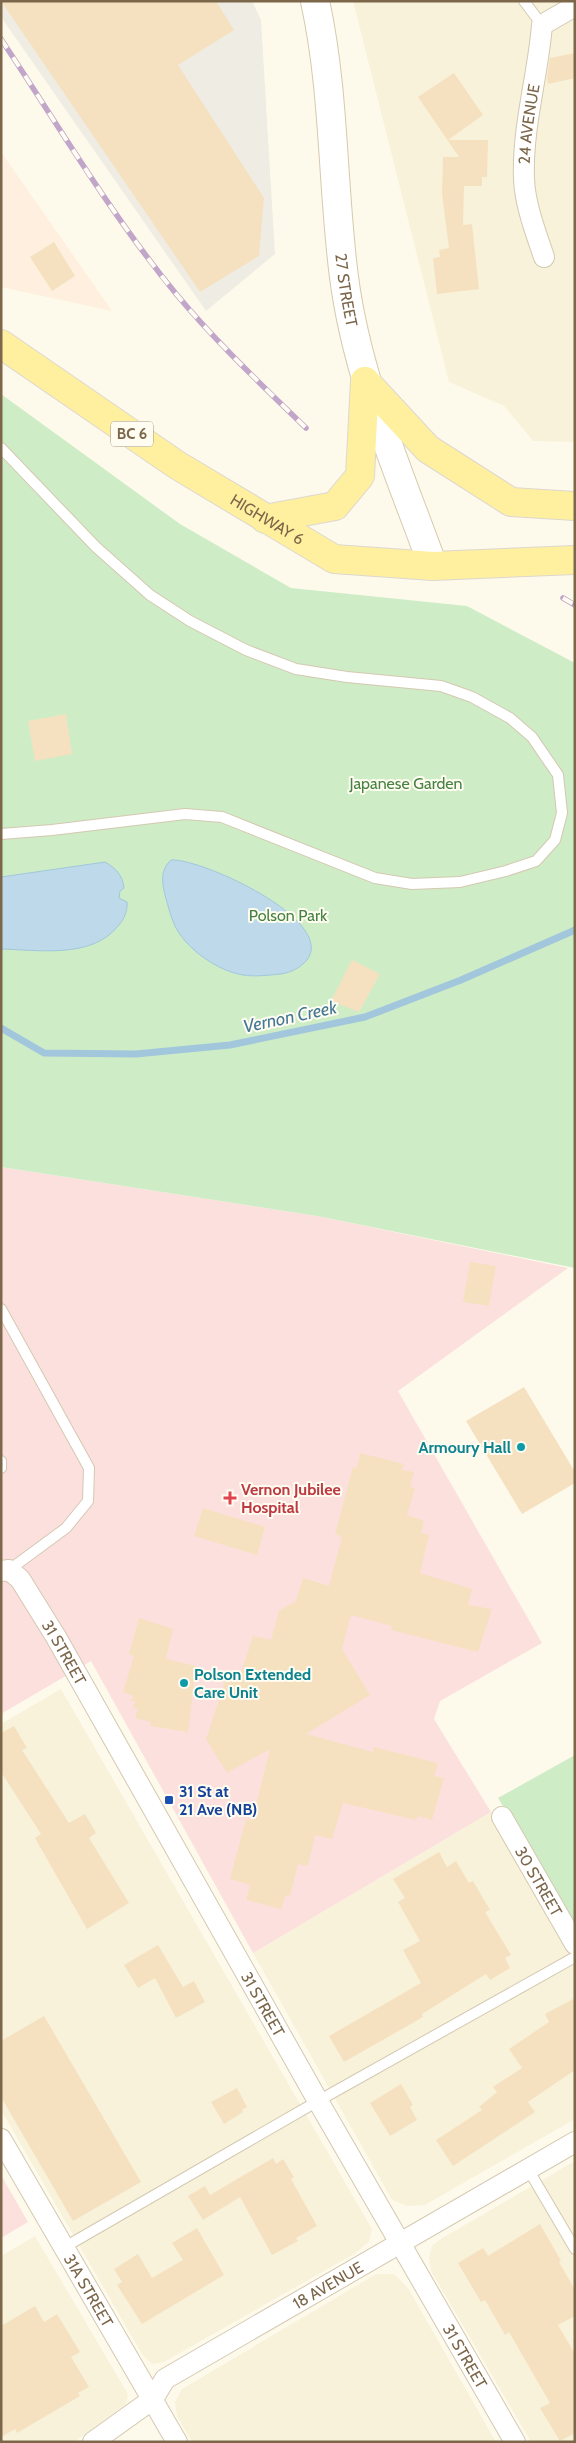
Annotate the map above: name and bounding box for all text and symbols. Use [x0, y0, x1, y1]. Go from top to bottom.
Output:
street label: 24 AVENUE [515, 82, 544, 165]
street label: 27 STREET [331, 253, 362, 329]
road number: BC 6 [111, 422, 153, 446]
street label: HIGHWAY 6 [227, 490, 308, 549]
park label: Japanese Garden [348, 774, 463, 793]
park label: Polson Park [249, 906, 328, 925]
water label: Vernon Creek [241, 996, 340, 1038]
place label: Armoury Hall [418, 1438, 511, 1457]
marker: Armoury Hall [515, 1441, 527, 1453]
place label: Vernon Jubilee Hospital [241, 1480, 341, 1517]
marker: Vernon Jubilee Hospital [223, 1491, 237, 1505]
street label: 31 STREET [38, 1617, 90, 1689]
place label: Polson Extended Care Unit [194, 1665, 311, 1702]
marker: Polson Extended Care Unit [178, 1677, 190, 1689]
place label: 31 St at 21 Ave (NB) [179, 1782, 257, 1819]
marker: 31 St at 21 Ave (NB) [163, 1794, 175, 1806]
street label: 30 STREET [511, 1843, 566, 1920]
street label: 31 STREET [237, 1969, 289, 2040]
street label: 31A STREET [60, 2251, 117, 2331]
street label: 18 AVENUE [289, 2258, 367, 2313]
street label: 31 STREET [439, 2321, 491, 2392]

